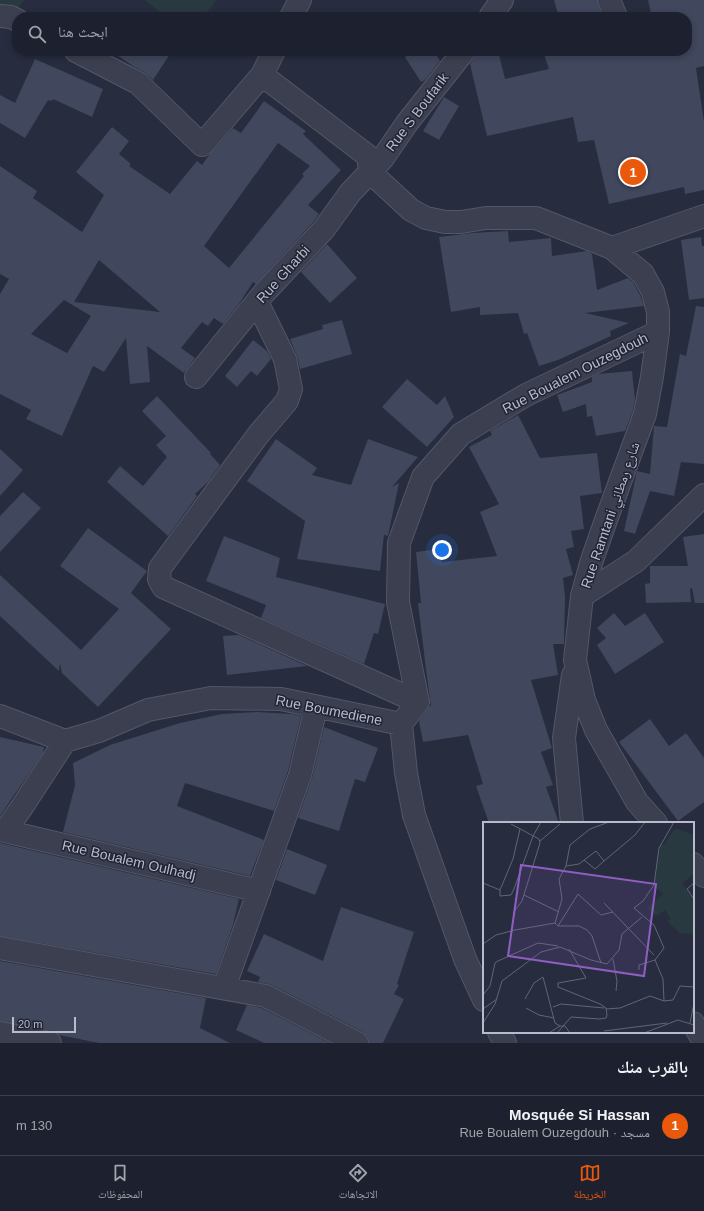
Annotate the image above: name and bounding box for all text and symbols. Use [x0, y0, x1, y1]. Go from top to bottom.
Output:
search box [12, 12, 692, 56]
icon: search [26, 23, 48, 45]
text: ابحث هنا [58, 23, 108, 40]
street label: Rue S Boufarik [382, 69, 452, 154]
pin: 1 [620, 157, 646, 187]
street label: Rue Gharbi [253, 242, 313, 306]
street label: Rue Boualem Ouzegdouh [500, 329, 650, 417]
street label: Rue Ramtani شارع رمطاني [577, 440, 646, 591]
your location [432, 540, 452, 560]
street label: Rue Boumediene [274, 692, 384, 728]
inset map [483, 822, 694, 1033]
street label: Rue Boualem Oulhadj [60, 837, 198, 883]
scale bar [12, 1015, 76, 1034]
text: 20 m [18, 1018, 42, 1030]
text: بالقرب منك [617, 1058, 688, 1077]
text: Mosquée Si Hassan [509, 1106, 650, 1123]
text: 130 m [16, 1118, 52, 1133]
text: 1 [671, 1118, 679, 1133]
text: مسجد · Rue Boualem Ouzegdouh [459, 1125, 650, 1140]
tab: المحفوظات [98, 1162, 143, 1205]
tab: الاتجاهات [339, 1162, 378, 1205]
tab: الخريطة [574, 1162, 606, 1205]

